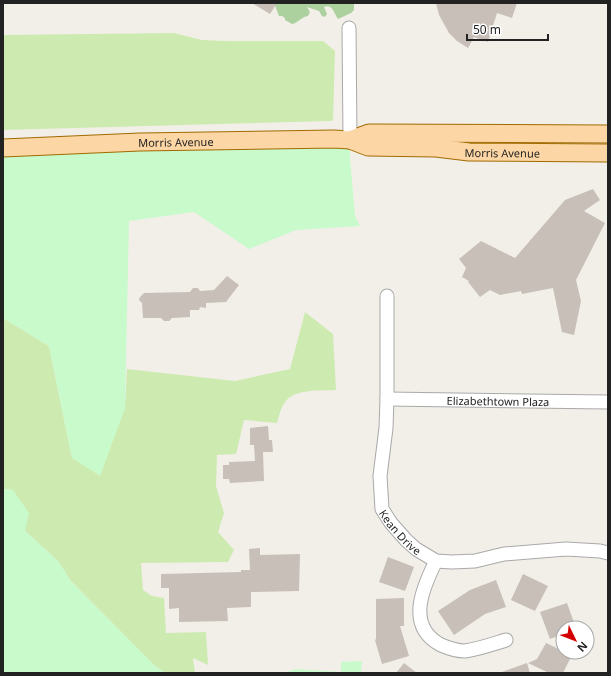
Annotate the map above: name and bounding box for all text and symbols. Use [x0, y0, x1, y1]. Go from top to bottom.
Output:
scale bar [467, 16, 548, 42]
text: 50 m [473, 21, 501, 38]
street label: Morris Avenue [138, 133, 214, 150]
street label: Morris Avenue [464, 144, 540, 160]
street label: Elizabethtown Plaza [447, 392, 549, 409]
street label: Kean Drive [376, 506, 424, 558]
north arrow [555, 620, 595, 660]
text: N [574, 639, 591, 656]

